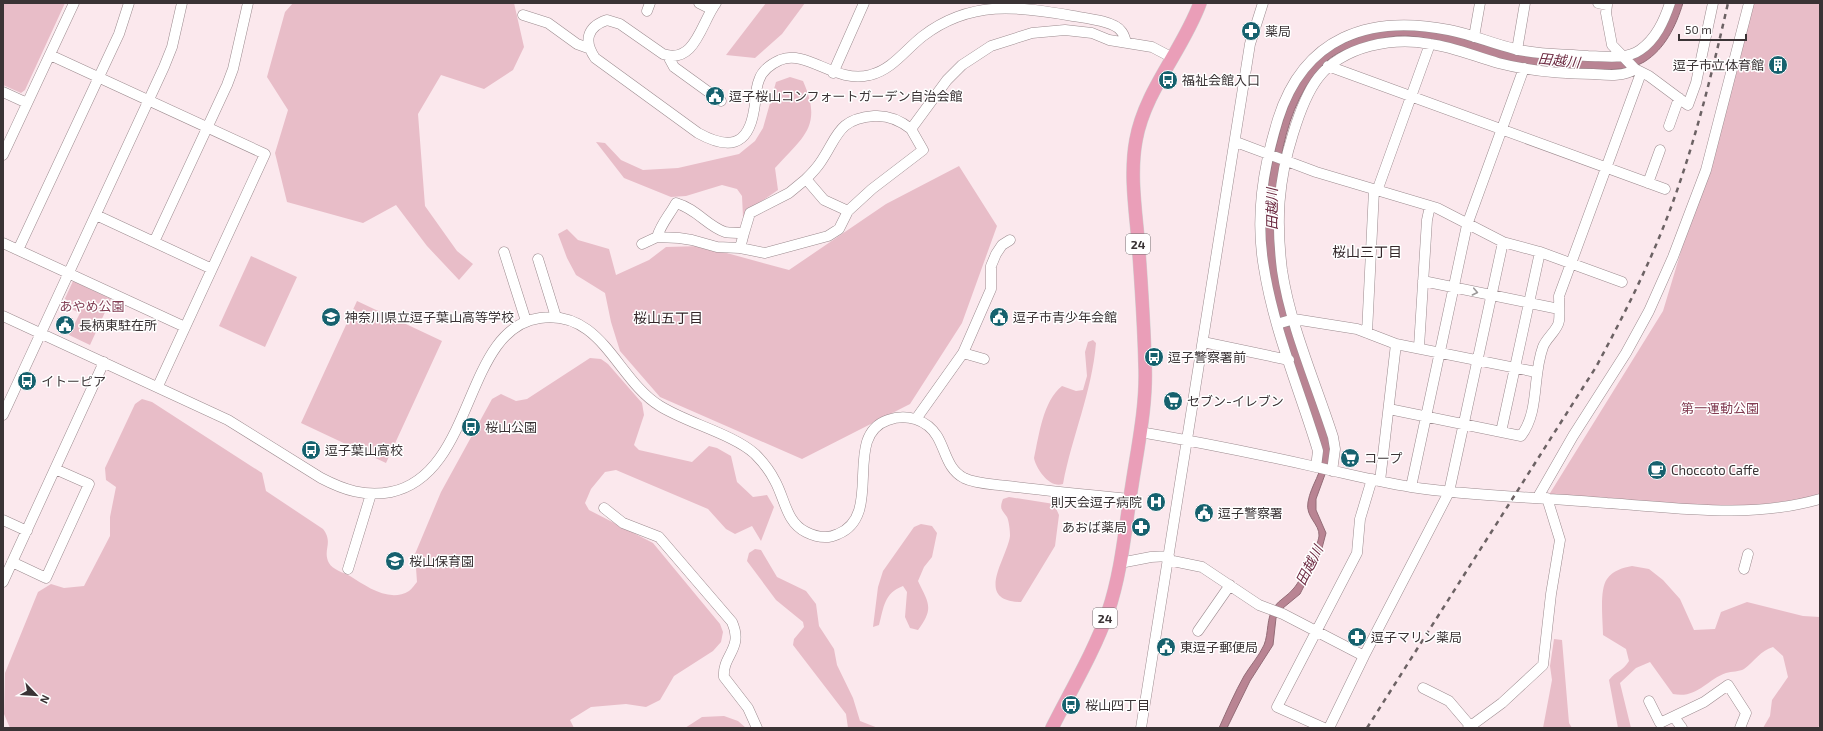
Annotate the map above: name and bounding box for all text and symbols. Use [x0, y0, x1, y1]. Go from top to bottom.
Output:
scale bar [1679, 16, 1746, 42]
pharmacy icon: 薬局 [1240, 20, 1262, 42]
text: 50 m [1685, 22, 1712, 36]
place label: 薬局 [1265, 23, 1291, 39]
water label: 田越川 [1537, 49, 1583, 71]
building icon: 逗子市立体育館 [1767, 54, 1789, 76]
place label: 逗子市立体育館 [1673, 57, 1764, 73]
bus stop icon: 福祉会館入口 [1157, 69, 1179, 91]
place label: 福祉会館入口 [1182, 72, 1260, 88]
public building icon: 逗子桜山コンフォートガーデン自治会館 [704, 85, 726, 107]
place label: 逗子桜山コンフォートガーデン自治会館 [729, 88, 963, 104]
water label: 田越川 [1263, 186, 1280, 230]
road number: 24 [1126, 234, 1150, 254]
district label: 桜山三丁目 [1332, 243, 1402, 260]
one-way arrow [1472, 287, 1478, 295]
park label: あやめ公園 [59, 298, 125, 314]
school or university icon: 神奈川県立逗子葉山高等学校 [320, 306, 342, 328]
public building icon: 逗子市青少年会館 [988, 306, 1010, 328]
place label: 神奈川県立逗子葉山高等学校 [345, 309, 514, 325]
district label: 桜山五丁目 [633, 309, 703, 326]
place label: 逗子市青少年会館 [1013, 309, 1117, 325]
public building icon: 長柄東駐在所 [54, 314, 76, 336]
place label: 長柄東駐在所 [79, 317, 157, 333]
bus stop icon: 逗子警察署前 [1143, 346, 1165, 368]
place label: 逗子警察署前 [1168, 349, 1246, 365]
bus stop icon: イトーピア [16, 370, 38, 392]
place label: イトーピア [41, 373, 106, 389]
supermarket icon: セブン-イレブン [1162, 390, 1184, 412]
place label: セブン-イレブン [1187, 393, 1284, 409]
park label: 第一運動公園 [1681, 400, 1759, 416]
bus stop icon: 桜山公園 [460, 416, 482, 438]
place label: 桜山公園 [485, 419, 537, 435]
bus stop icon: 逗子葉山高校 [300, 439, 322, 461]
place label: 逗子葉山高校 [325, 442, 403, 458]
supermarket icon: コープ [1339, 447, 1361, 469]
place label: コープ [1364, 450, 1402, 466]
cafe icon: Choccoto Caffe [1646, 459, 1668, 481]
place label: Choccoto Caffe [1671, 462, 1759, 478]
hospital icon: 則天会逗子病院 [1145, 491, 1167, 513]
place label: 則天会逗子病院 [1051, 494, 1142, 510]
public building icon: 逗子警察署 [1193, 502, 1215, 524]
place label: 逗子警察署 [1218, 505, 1283, 521]
pharmacy icon: あおば薬局 [1130, 516, 1152, 538]
place label: あおば薬局 [1062, 519, 1127, 535]
water label: 田越川 [1292, 541, 1327, 588]
school or university icon: 桜山保育園 [384, 550, 406, 572]
place label: 桜山保育園 [409, 553, 474, 569]
road number: 24 [1093, 608, 1117, 628]
pharmacy icon: 逗子マリン薬局 [1346, 626, 1368, 648]
place label: 逗子マリン薬局 [1371, 629, 1462, 645]
public building icon: 東逗子郵便局 [1155, 636, 1177, 658]
place label: 東逗子郵便局 [1180, 639, 1258, 655]
north arrow [16, 675, 56, 715]
text: N [38, 693, 53, 706]
bus stop icon: 桜山四丁目 [1060, 694, 1082, 716]
place label: 桜山四丁目 [1085, 697, 1150, 713]

